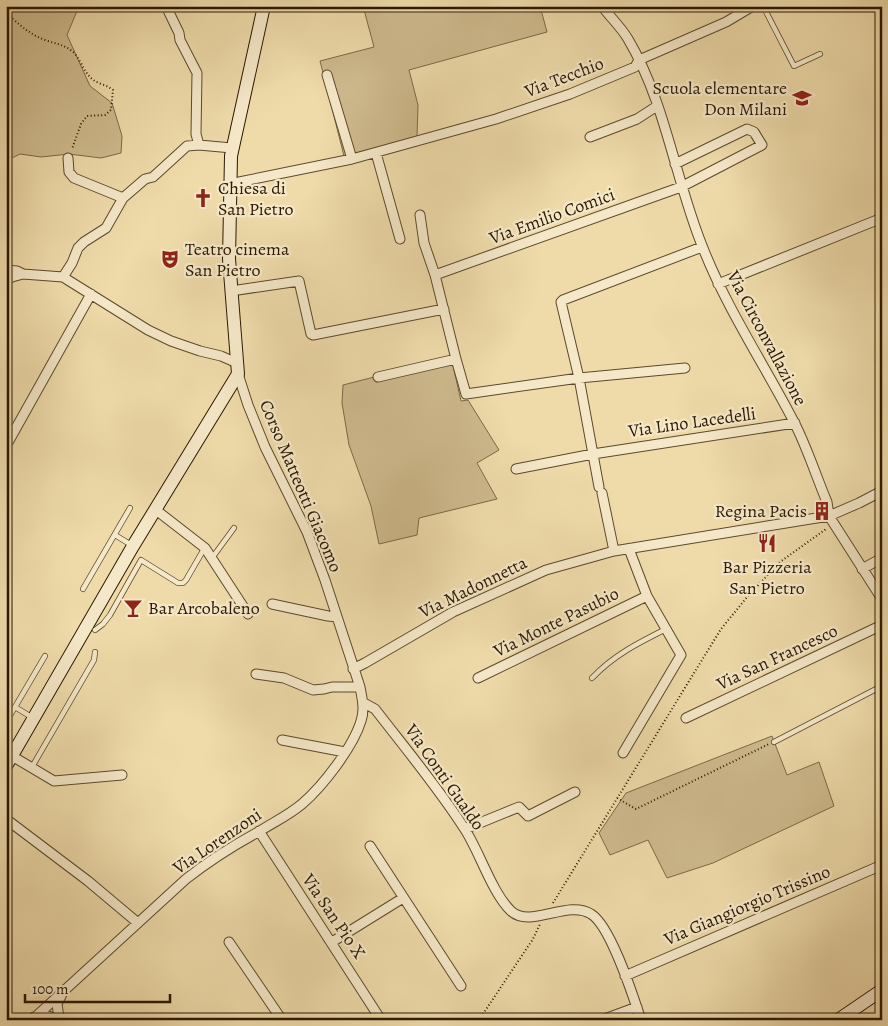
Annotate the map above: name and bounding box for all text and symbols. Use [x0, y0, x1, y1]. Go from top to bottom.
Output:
street label: Via Tecchio [520, 51, 607, 103]
place label: Scuola elementare Don Milani [653, 76, 787, 121]
school or university icon: Scuola elementare Don Milani [791, 87, 813, 109]
place label: Chiesa di San Pietro [218, 176, 294, 221]
street label: Via Emilio Comici [485, 182, 618, 250]
church icon: Chiesa di San Pietro [192, 187, 214, 209]
place label: Teatro cinema San Pietro [185, 237, 290, 282]
theatre icon: Teatro cinema San Pietro [159, 248, 181, 270]
street label: Via Circonvallazione [721, 266, 813, 410]
street label: Corso Matteotti Giacomo [254, 396, 348, 576]
street label: Via Lino Lacedelli [626, 401, 757, 443]
place label: Regina Pacis [715, 499, 807, 523]
building icon: Regina Pacis [811, 500, 833, 522]
restaurant icon: Bar Pizzeria San Pietro [756, 532, 778, 554]
street label: Via Madonnetta [414, 550, 532, 624]
place label: Bar Pizzeria San Pietro [722, 555, 812, 600]
street label: Via Monte Pasubio [488, 581, 623, 663]
place label: Bar Arcobaleno [148, 596, 260, 620]
bar icon: Bar Arcobaleno [122, 597, 144, 619]
street label: Via San Francesco [712, 618, 842, 696]
street label: Via Conti Gualdo [399, 718, 491, 835]
street label: Via Lorenzoni [167, 802, 266, 880]
street label: Via Giangiorgio Trissino [659, 859, 834, 951]
street label: Via San Pio X [296, 868, 371, 963]
scale bar [25, 971, 170, 1003]
text: 100 m [32, 979, 69, 999]

